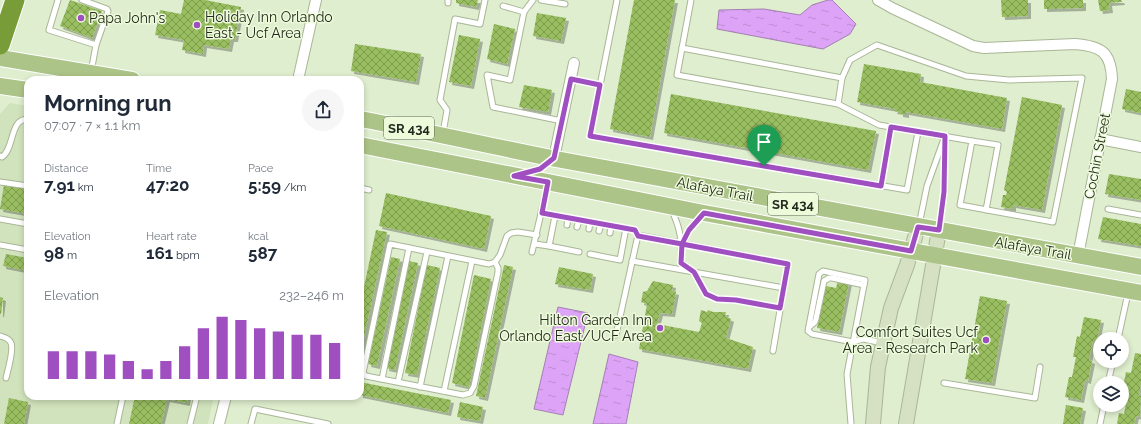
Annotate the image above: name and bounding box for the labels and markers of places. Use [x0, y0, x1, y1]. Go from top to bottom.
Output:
place label: Holiday Inn Orlando East - Ucf Area [205, 9, 333, 41]
place label: Papa John's [89, 10, 165, 26]
marker: Papa John's [76, 13, 86, 23]
marker: Holiday Inn Orlando East - Ucf Area [192, 20, 202, 30]
pin [747, 125, 781, 166]
place label: Hilton Garden Inn Orlando East/UCF Area [499, 312, 652, 344]
marker: Hilton Garden Inn Orlando East/UCF Area [655, 323, 665, 333]
place label: Comfort Suites Ucf Area - Research Park [843, 324, 979, 356]
marker: Comfort Suites Ucf Area - Research Park [981, 335, 991, 345]

